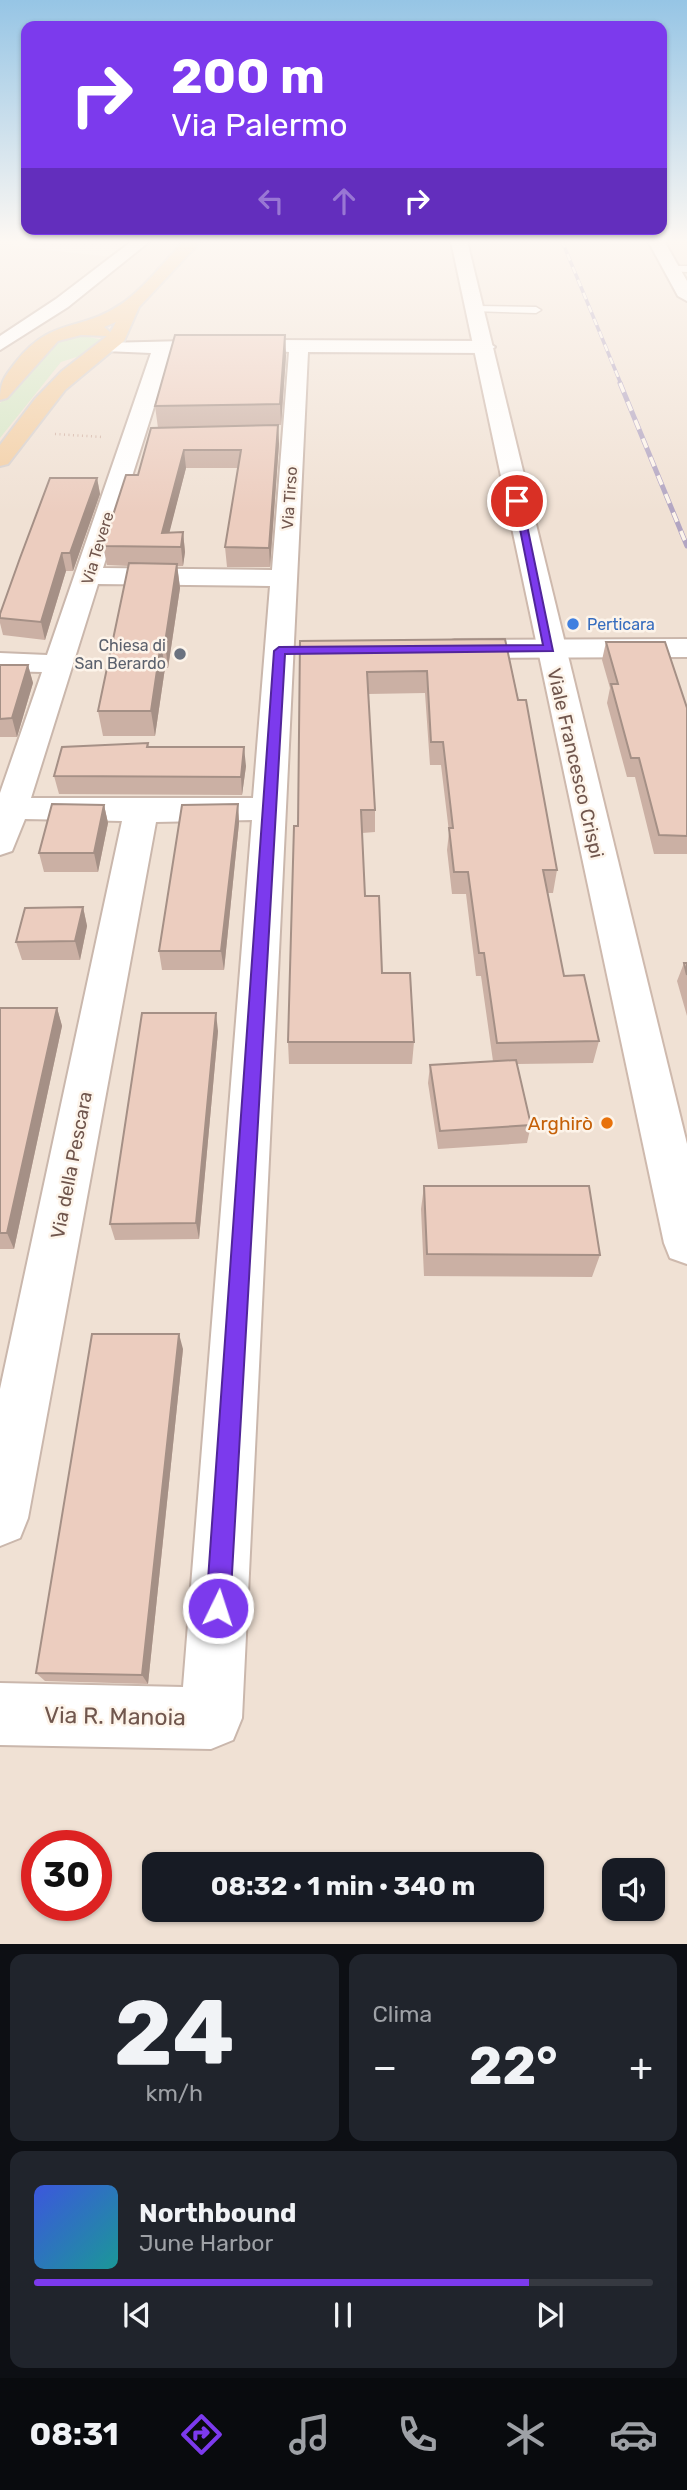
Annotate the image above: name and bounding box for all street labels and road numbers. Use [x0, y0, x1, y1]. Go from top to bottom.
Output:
street label: Via Tirso [278, 466, 301, 530]
street label: Via Tevere [77, 509, 118, 587]
street label: Viale Francesco Crispi [542, 666, 609, 860]
street label: Via della Pescara [46, 1090, 97, 1241]
street label: Via R. Manoia [44, 1701, 186, 1731]

